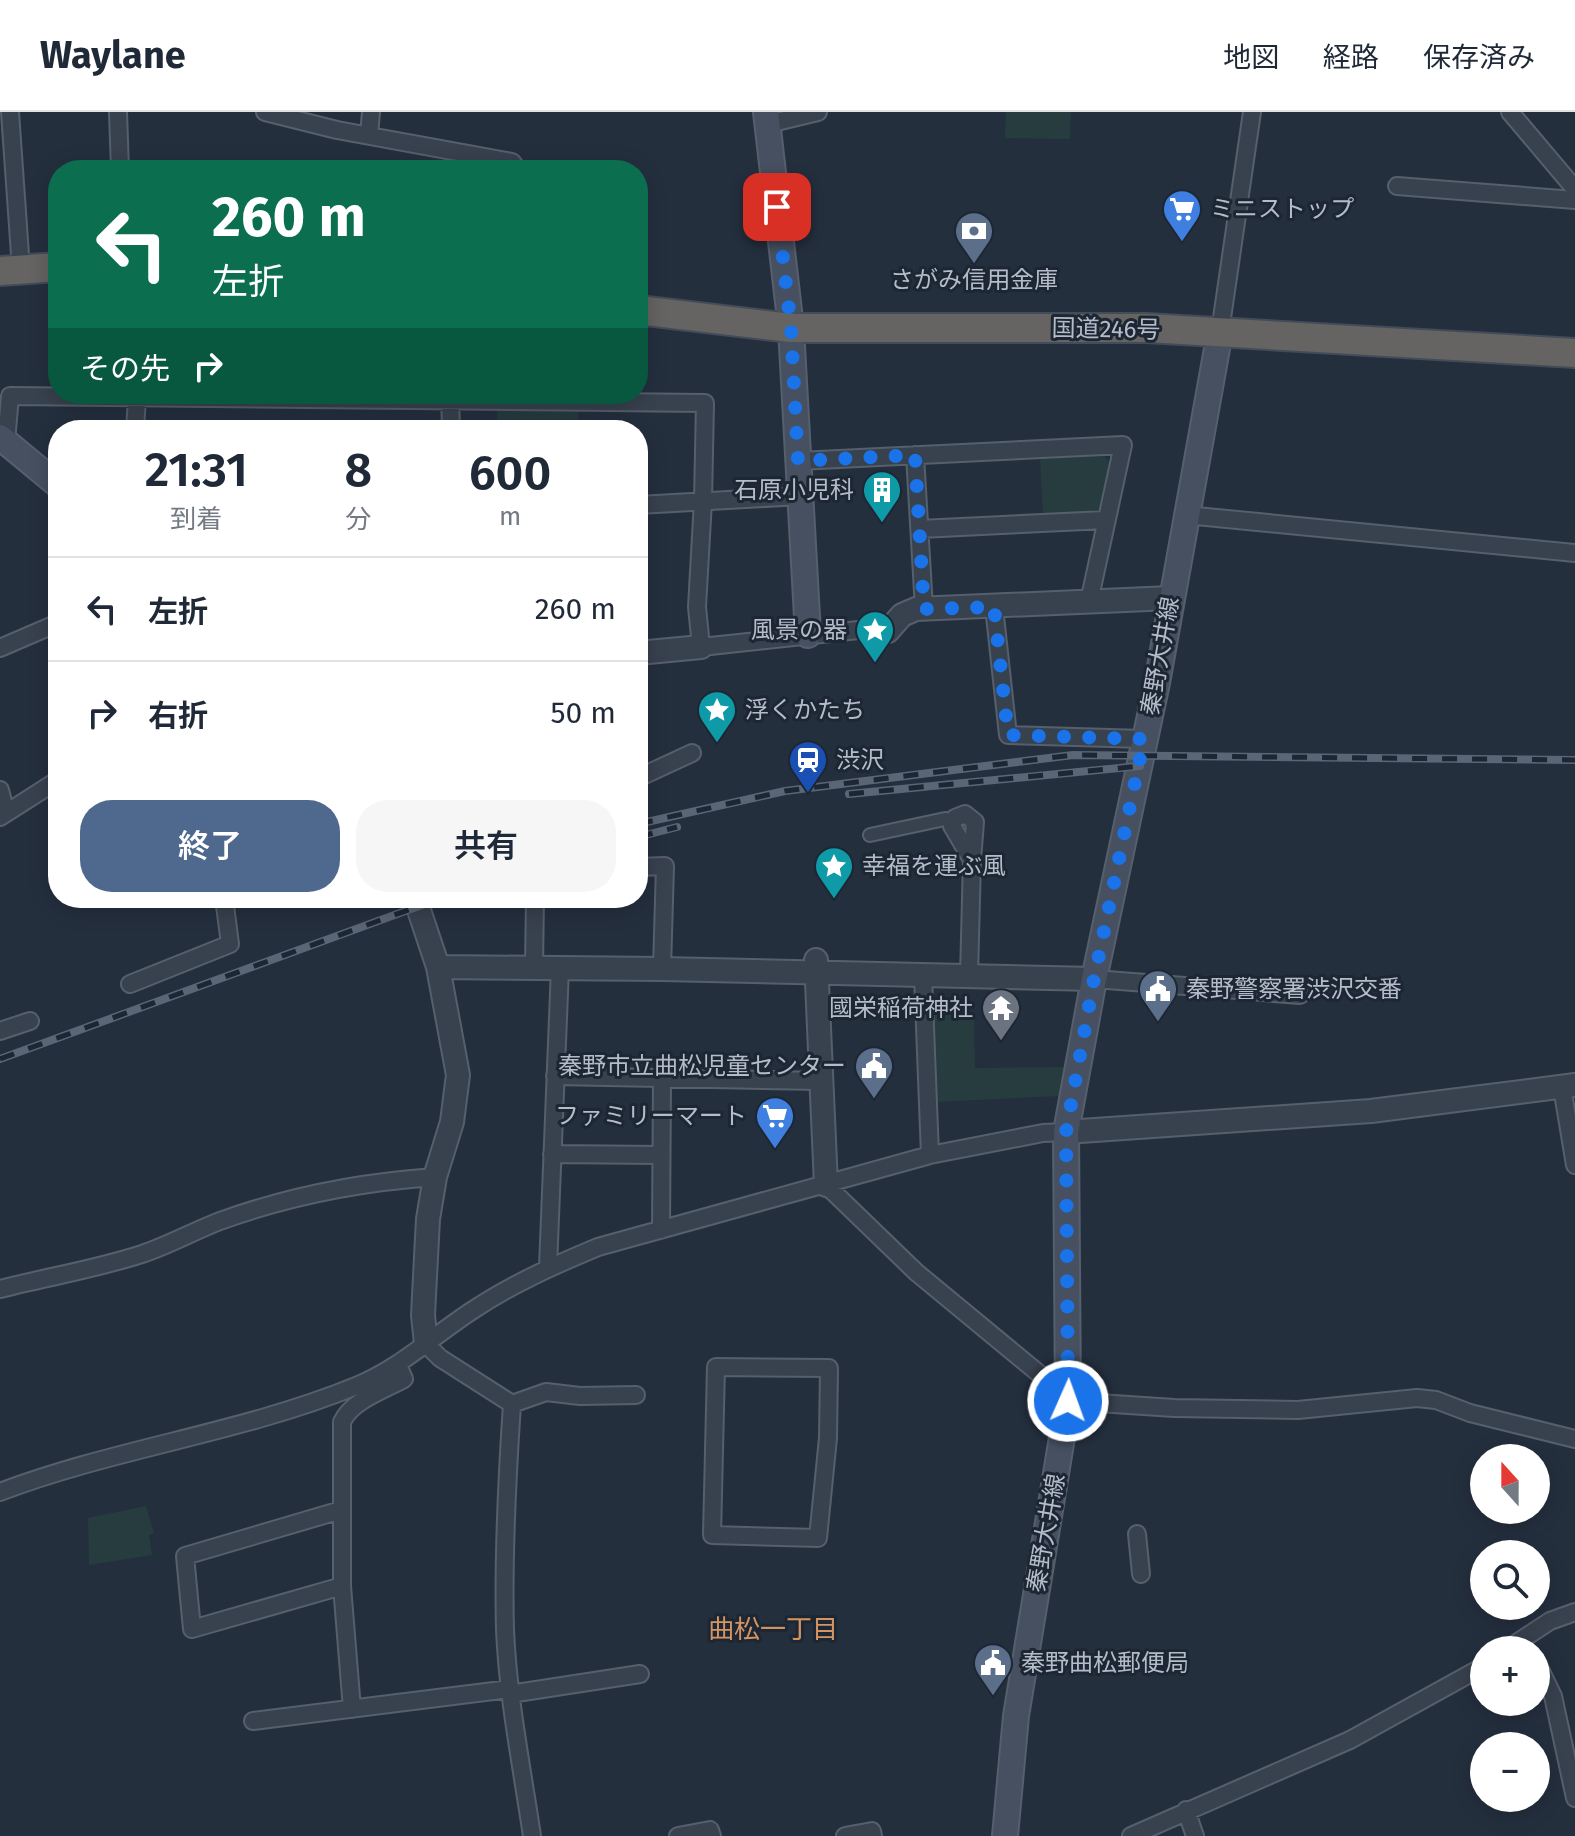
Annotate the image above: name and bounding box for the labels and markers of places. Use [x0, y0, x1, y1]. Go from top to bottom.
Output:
pin [743, 173, 811, 241]
supermarket icon: ミニストップ [1161, 188, 1203, 243]
place label: ミニストップ [1210, 195, 1354, 223]
bank icon: さがみ信用金庫 [953, 210, 995, 265]
place label: さがみ信用金庫 [890, 266, 1058, 294]
building icon: 石原小児科 [861, 469, 903, 524]
place label: 石原小児科 [734, 476, 854, 504]
place icon: 風景の器 [854, 609, 896, 664]
place label: 風景の器 [751, 616, 847, 644]
place icon: 浮くかたち [696, 689, 738, 744]
place label: 浮くかたち [745, 696, 865, 724]
station icon: 渋沢 [787, 739, 829, 794]
place label: 渋沢 [836, 746, 884, 774]
place icon: 幸福を運ぶ風 [813, 845, 855, 900]
place label: 幸福を運ぶ風 [862, 852, 1006, 880]
public building icon: 秦野警察署渋沢交番 [1137, 968, 1179, 1023]
place label: 秦野警察署渋沢交番 [1186, 975, 1402, 1003]
temple icon: 國栄稲荷神社 [980, 987, 1022, 1042]
place label: 國栄稲荷神社 [829, 994, 973, 1022]
public building icon: 秦野市立曲松児童センター [853, 1045, 895, 1100]
place label: 秦野市立曲松児童センター [558, 1052, 846, 1080]
supermarket icon: ファミリーマート [754, 1095, 796, 1150]
place label: ファミリーマート [555, 1102, 747, 1130]
public building icon: 秦野曲松郵便局 [972, 1642, 1014, 1697]
place label: 秦野曲松郵便局 [1021, 1649, 1189, 1677]

